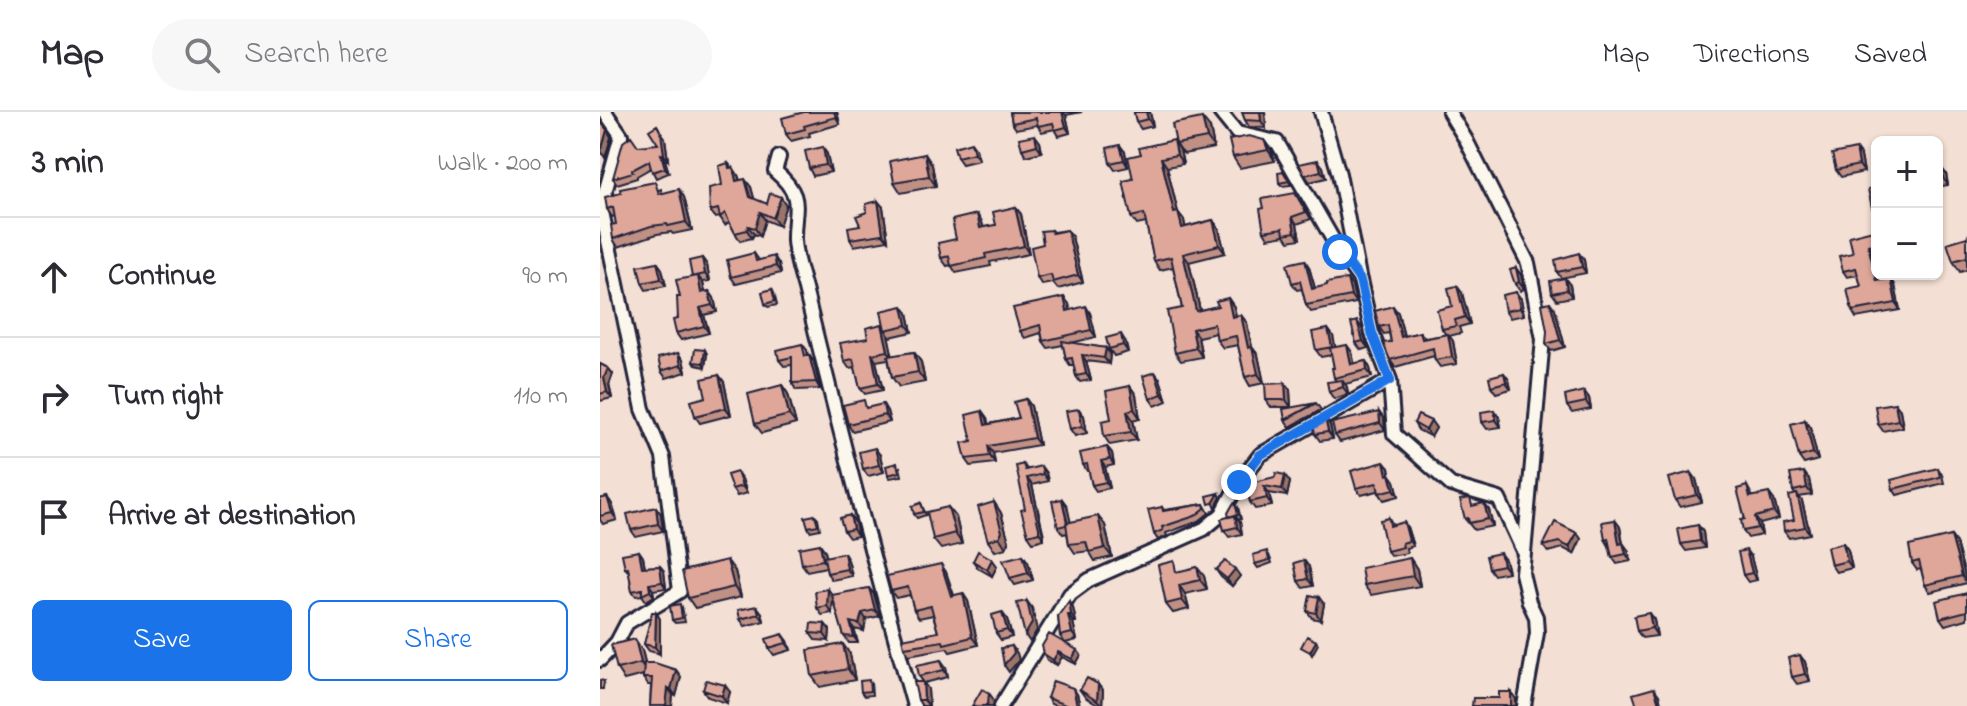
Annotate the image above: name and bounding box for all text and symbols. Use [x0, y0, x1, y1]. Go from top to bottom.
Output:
search box [152, 19, 712, 91]
text: Map [40, 27, 104, 83]
icon: search [180, 33, 224, 77]
text: Search here [244, 33, 388, 77]
text: Map [1602, 35, 1650, 76]
text: Directions [1694, 35, 1810, 76]
text: Saved [1854, 35, 1927, 76]
map controls [1871, 136, 1943, 280]
button: + [1871, 136, 1943, 208]
text: 3 min [32, 139, 104, 189]
text: Walk · 200 m [437, 145, 568, 183]
button: − [1871, 208, 1943, 280]
route start [1322, 234, 1358, 270]
icon: ahead [32, 255, 76, 299]
text: Continue [108, 255, 216, 299]
text: 90 m [522, 258, 568, 296]
icon: right [32, 375, 76, 419]
text: Turn right [108, 375, 223, 419]
text: 110 m [514, 378, 568, 416]
route end [1221, 464, 1257, 500]
icon: arrive [32, 495, 76, 539]
text: Arrive at destination [108, 495, 356, 539]
button: Save [32, 600, 292, 681]
button: Share [308, 600, 568, 681]

